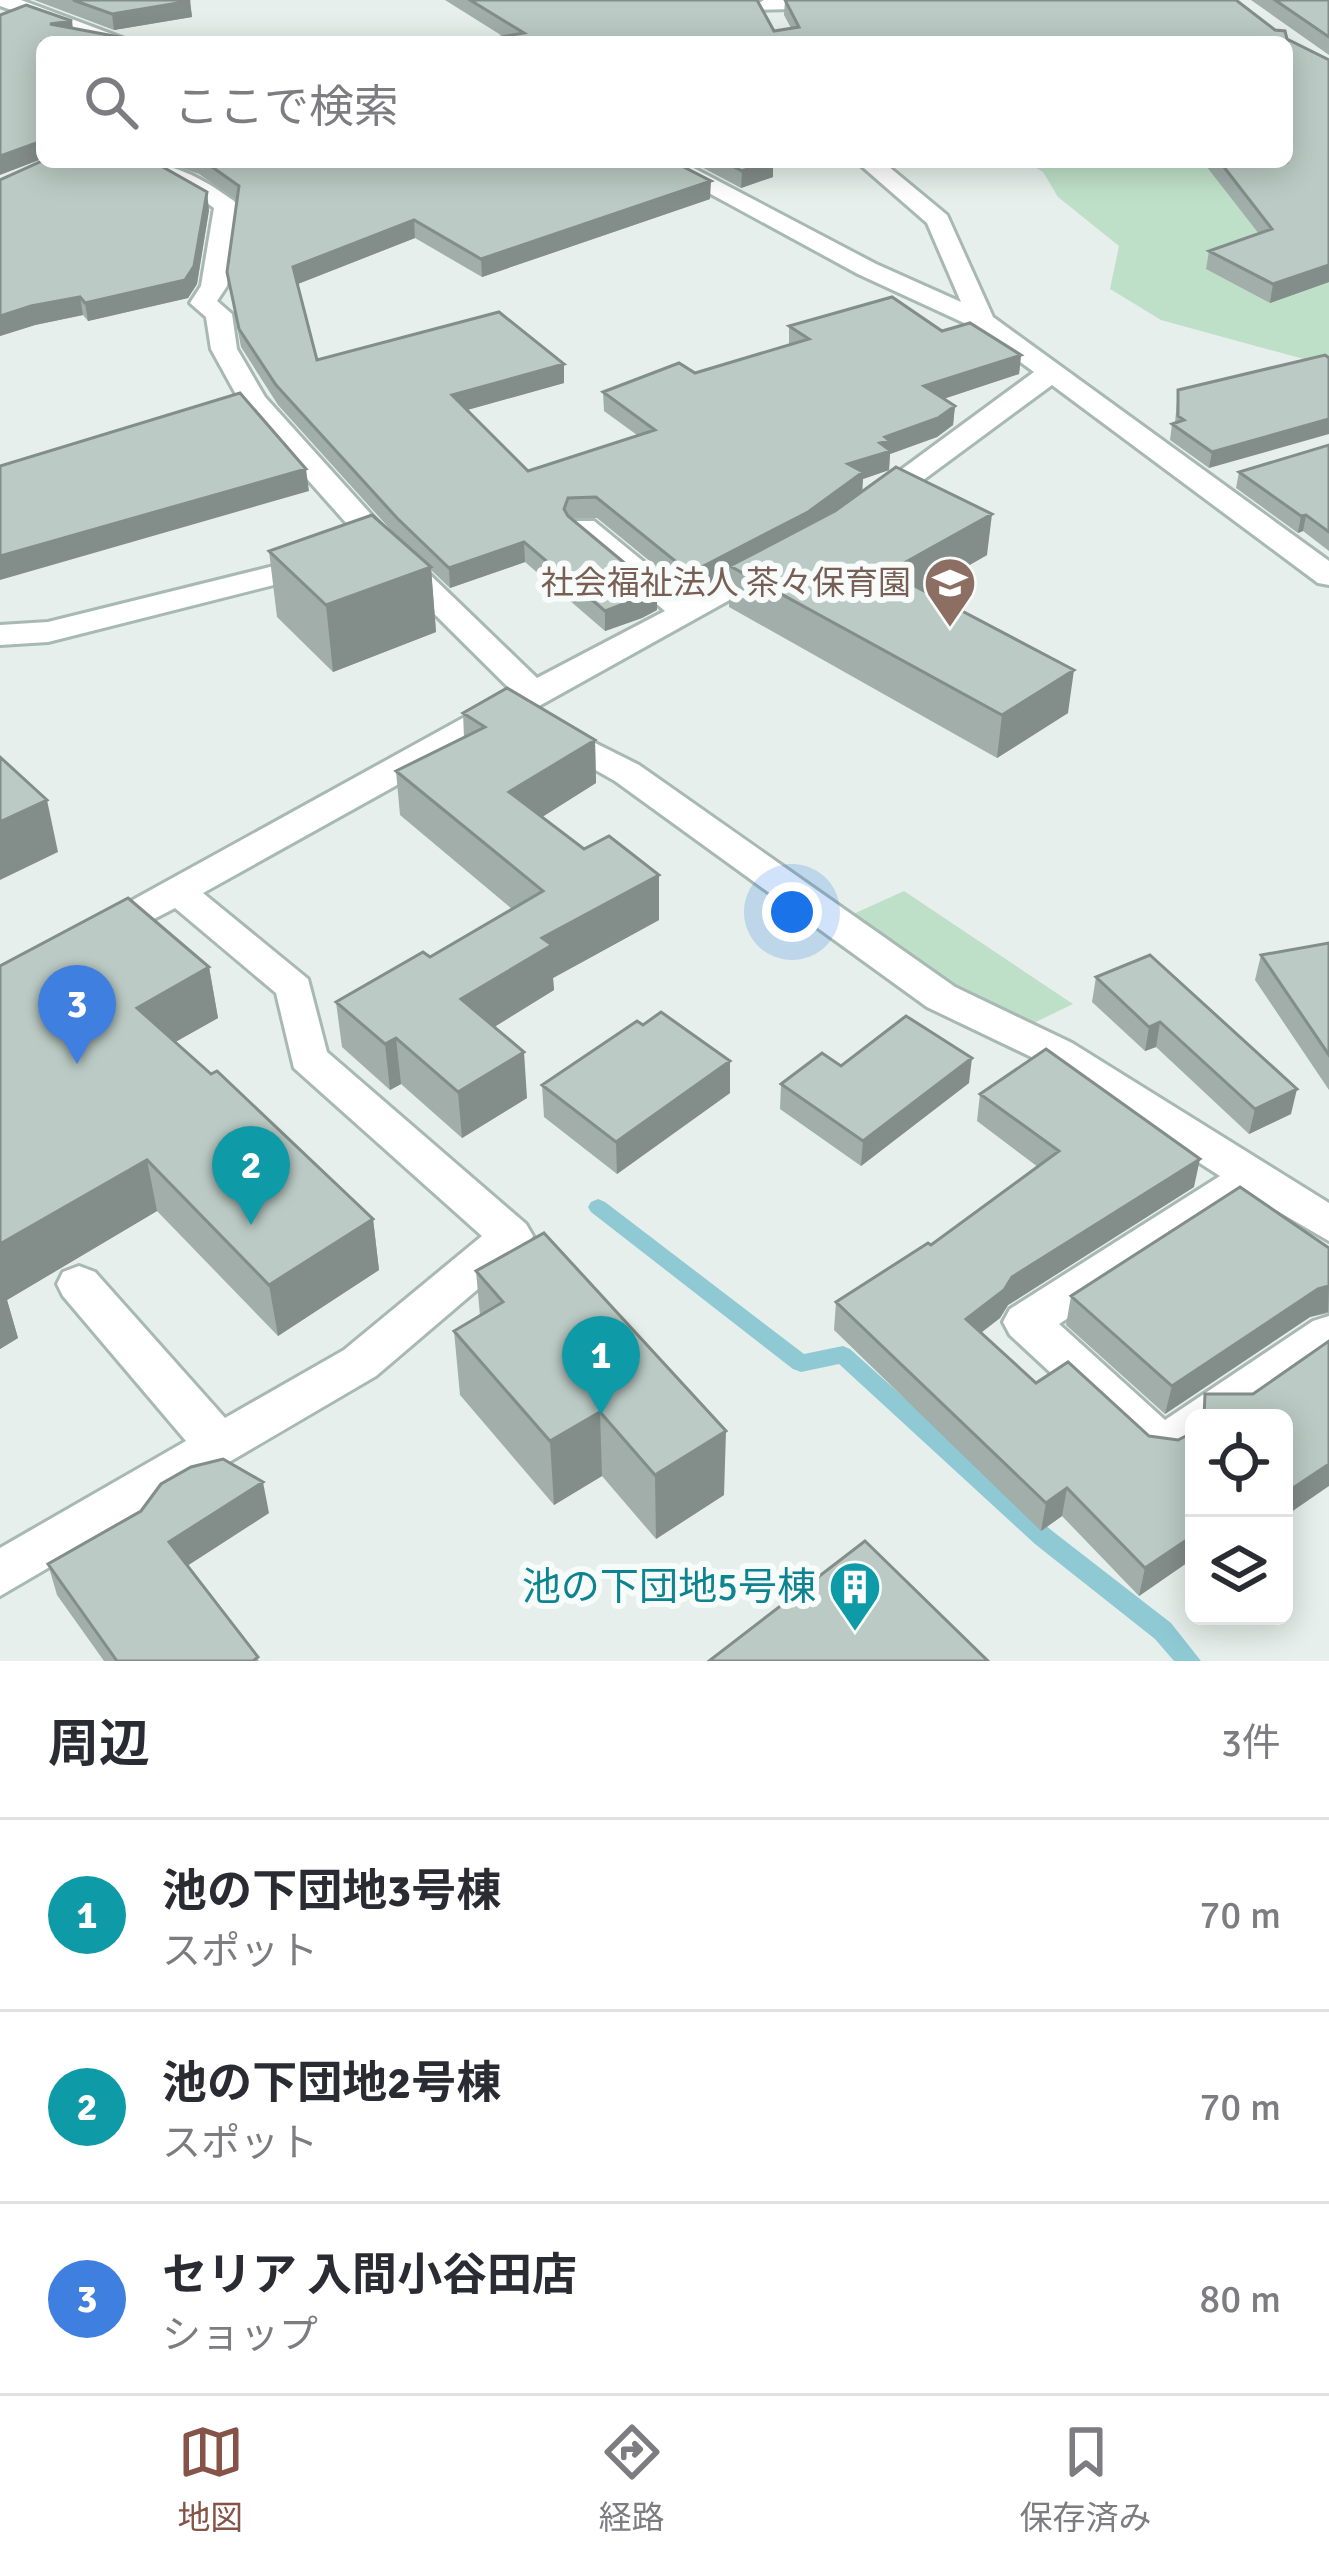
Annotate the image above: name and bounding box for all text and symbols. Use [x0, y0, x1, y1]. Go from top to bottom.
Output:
search box [36, 36, 1293, 168]
icon: search [78, 69, 144, 135]
text: ここで検索 [174, 80, 399, 135]
school or university icon: 社会福祉法人 茶々保育園 [922, 555, 978, 629]
place label: 社会福祉法人 茶々保育園 [541, 563, 911, 604]
your location [762, 882, 822, 942]
pin: 3 [38, 965, 116, 1064]
pin: 2 [212, 1126, 290, 1225]
pin: 1 [562, 1316, 640, 1415]
map controls [1185, 1409, 1293, 1625]
button: locate [1185, 1409, 1293, 1517]
button: layers [1185, 1517, 1293, 1625]
building icon: 池の下団地5号棟 [827, 1559, 883, 1633]
place label: 池の下団地5号棟 [522, 1563, 816, 1611]
text: 周辺 [48, 1713, 150, 1776]
text: 3件 [1221, 1719, 1281, 1767]
text: 池の下団地3号棟 [162, 1864, 501, 1919]
text: 1 [76, 1891, 98, 1939]
text: 70 m [1199, 1891, 1281, 1939]
text: スポット [162, 1927, 318, 1975]
text: 池の下団地2号棟 [162, 2056, 501, 2111]
text: 2 [76, 2083, 98, 2131]
text: 70 m [1199, 2083, 1281, 2131]
text: スポット [162, 2119, 318, 2167]
text: セリア 入間小谷田店 [162, 2248, 577, 2303]
text: 3 [76, 2275, 98, 2323]
text: 80 m [1199, 2275, 1281, 2323]
text: ショップ [162, 2311, 318, 2359]
tab: 地図 [178, 2419, 244, 2539]
tab: 経路 [599, 2419, 665, 2539]
tab: 保存済み [1020, 2419, 1152, 2539]

